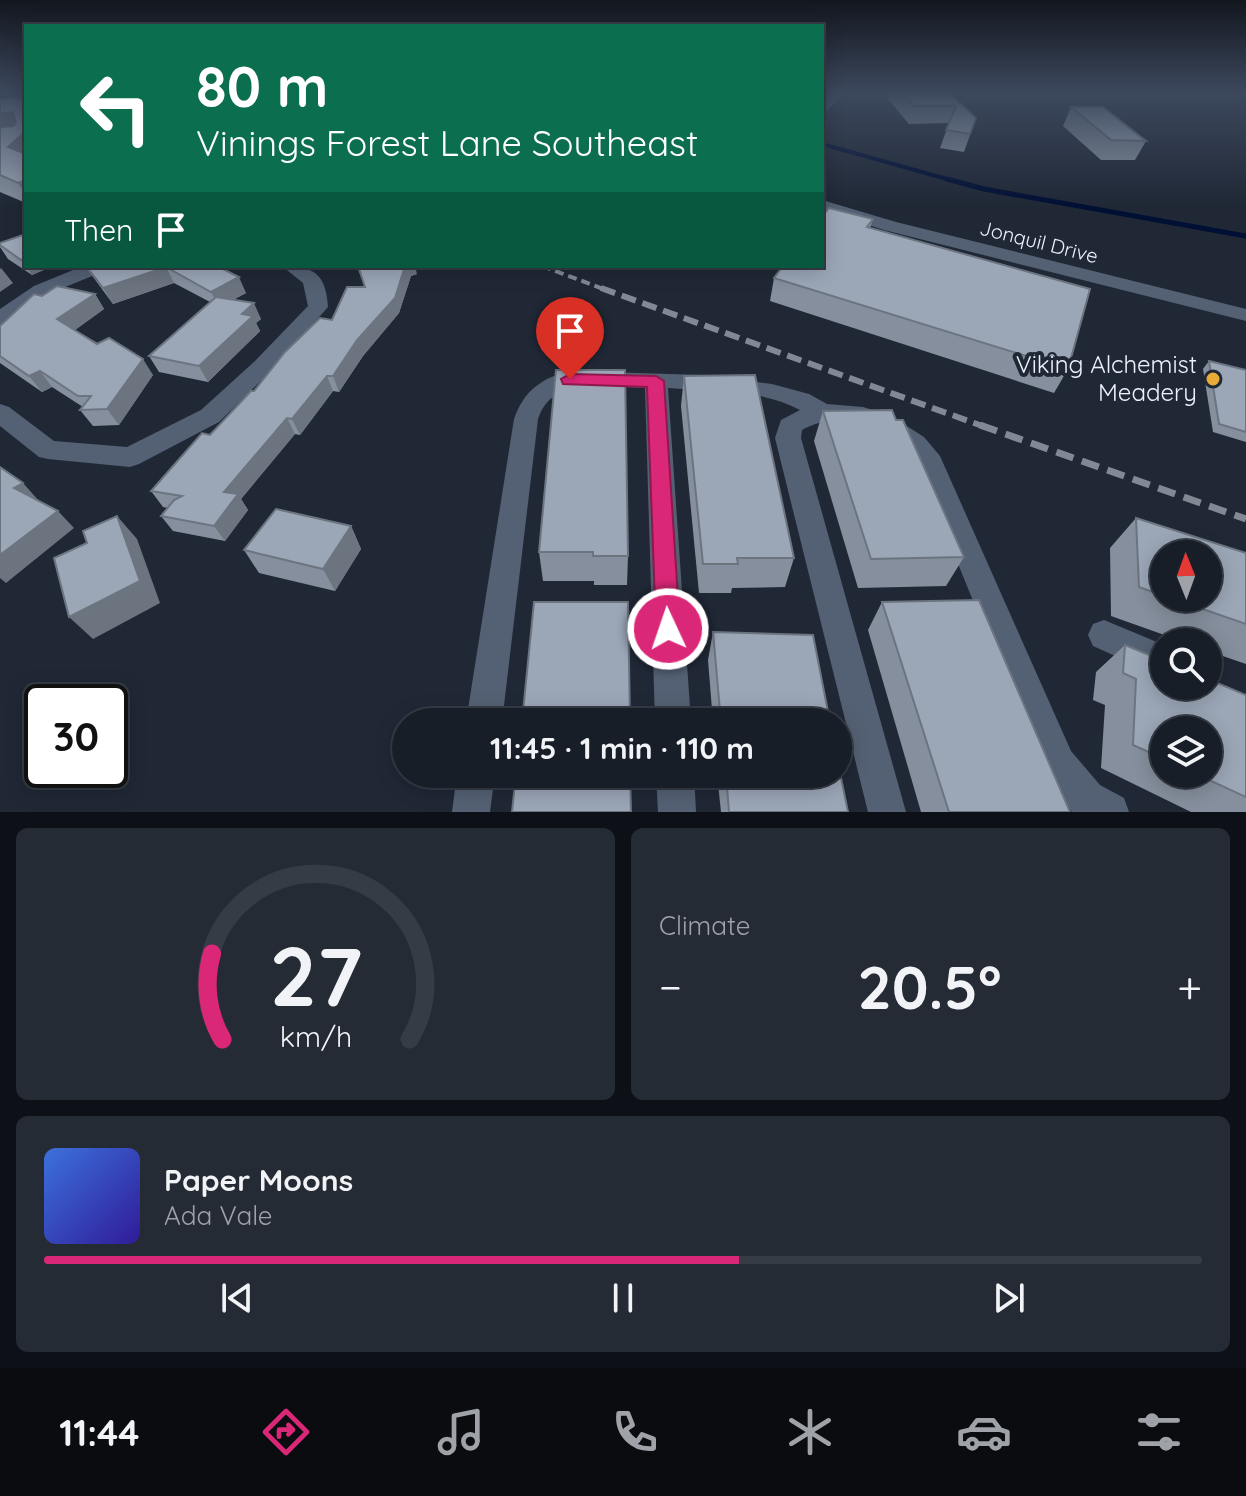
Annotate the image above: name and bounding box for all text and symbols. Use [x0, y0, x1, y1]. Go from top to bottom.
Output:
text: 80 m [196, 51, 328, 121]
icon: left [64, 56, 168, 160]
text: Vinings Forest Lane Southeast [196, 120, 698, 165]
icon: arrive [149, 208, 193, 252]
text: Then [64, 211, 133, 249]
street label: Jonquil Drive [977, 215, 1101, 268]
pin [536, 297, 604, 379]
icon: arrive [548, 309, 592, 353]
place label: Viking Alchemist Meadery [1016, 349, 1197, 407]
marker: Viking Alchemist Meadery [1204, 370, 1222, 388]
north arrow [1150, 540, 1222, 612]
map controls [1150, 540, 1222, 788]
position arrow [626, 587, 710, 671]
button: search [1150, 628, 1222, 700]
speed limit sign: 30 [24, 684, 128, 788]
button: layers [1150, 716, 1222, 788]
text: 11:45 · 1 min · 110 m [490, 729, 754, 767]
text: Climate [659, 909, 750, 942]
text: 27 [269, 923, 362, 1027]
text: 20.5° [858, 949, 1002, 1024]
text: − [659, 959, 682, 1014]
text: + [1177, 959, 1202, 1014]
text: km/h [279, 1018, 352, 1054]
text: Paper Moons [164, 1161, 353, 1199]
text: Ada Vale [164, 1199, 273, 1232]
icon: previous [215, 1276, 259, 1320]
icon: pause [601, 1276, 645, 1320]
icon: next [987, 1276, 1031, 1320]
icon: directions [258, 1404, 314, 1460]
icon: music [433, 1404, 489, 1460]
icon: phone [607, 1404, 663, 1460]
icon: climate [782, 1404, 838, 1460]
icon: car [956, 1404, 1012, 1460]
icon: filters [1131, 1404, 1187, 1460]
text: 11:44 [59, 1410, 139, 1455]

